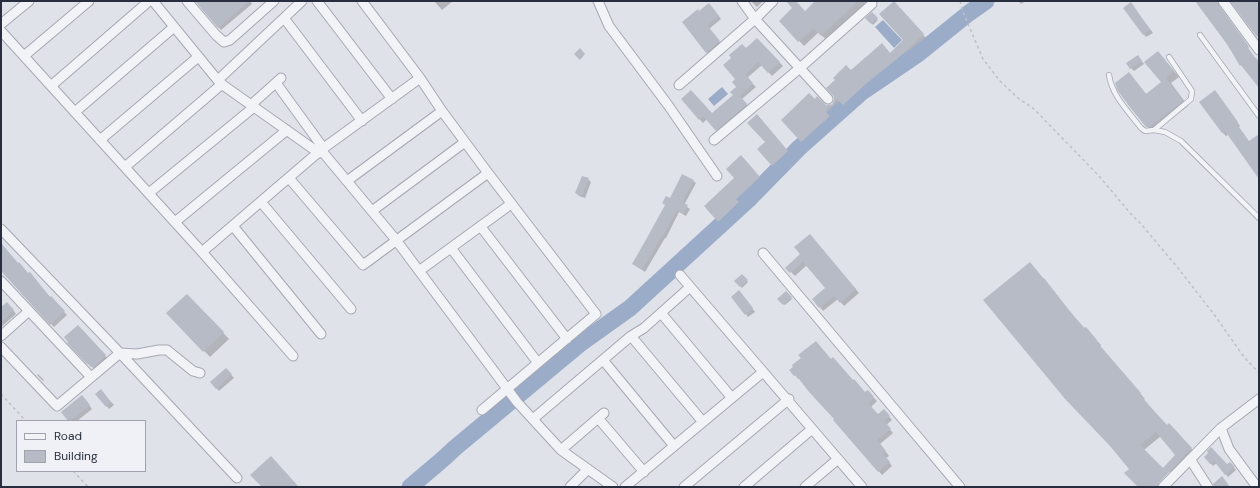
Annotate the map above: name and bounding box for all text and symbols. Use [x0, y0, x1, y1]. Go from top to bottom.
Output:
legend [16, 420, 146, 472]
text: Road [54, 428, 82, 444]
text: Building [54, 448, 98, 464]

